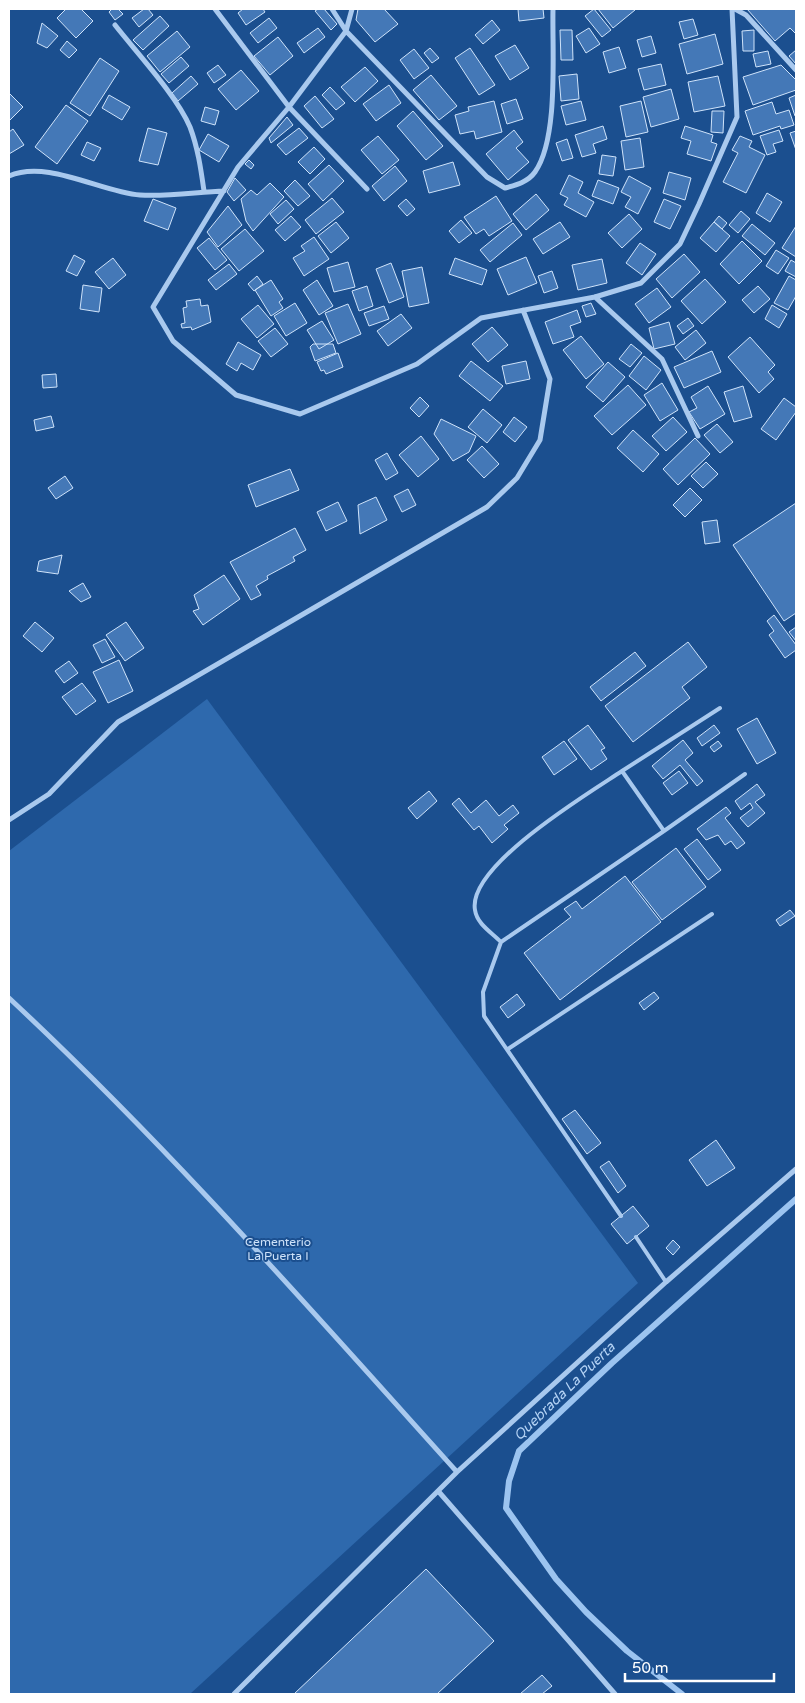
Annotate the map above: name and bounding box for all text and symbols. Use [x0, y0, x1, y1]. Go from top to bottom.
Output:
park label: Cementerio La Puerta I [245, 1235, 311, 1263]
water label: Quebrada La Puerta [510, 1338, 619, 1444]
scale bar [625, 1650, 774, 1682]
text: 50 m [632, 1659, 669, 1677]

